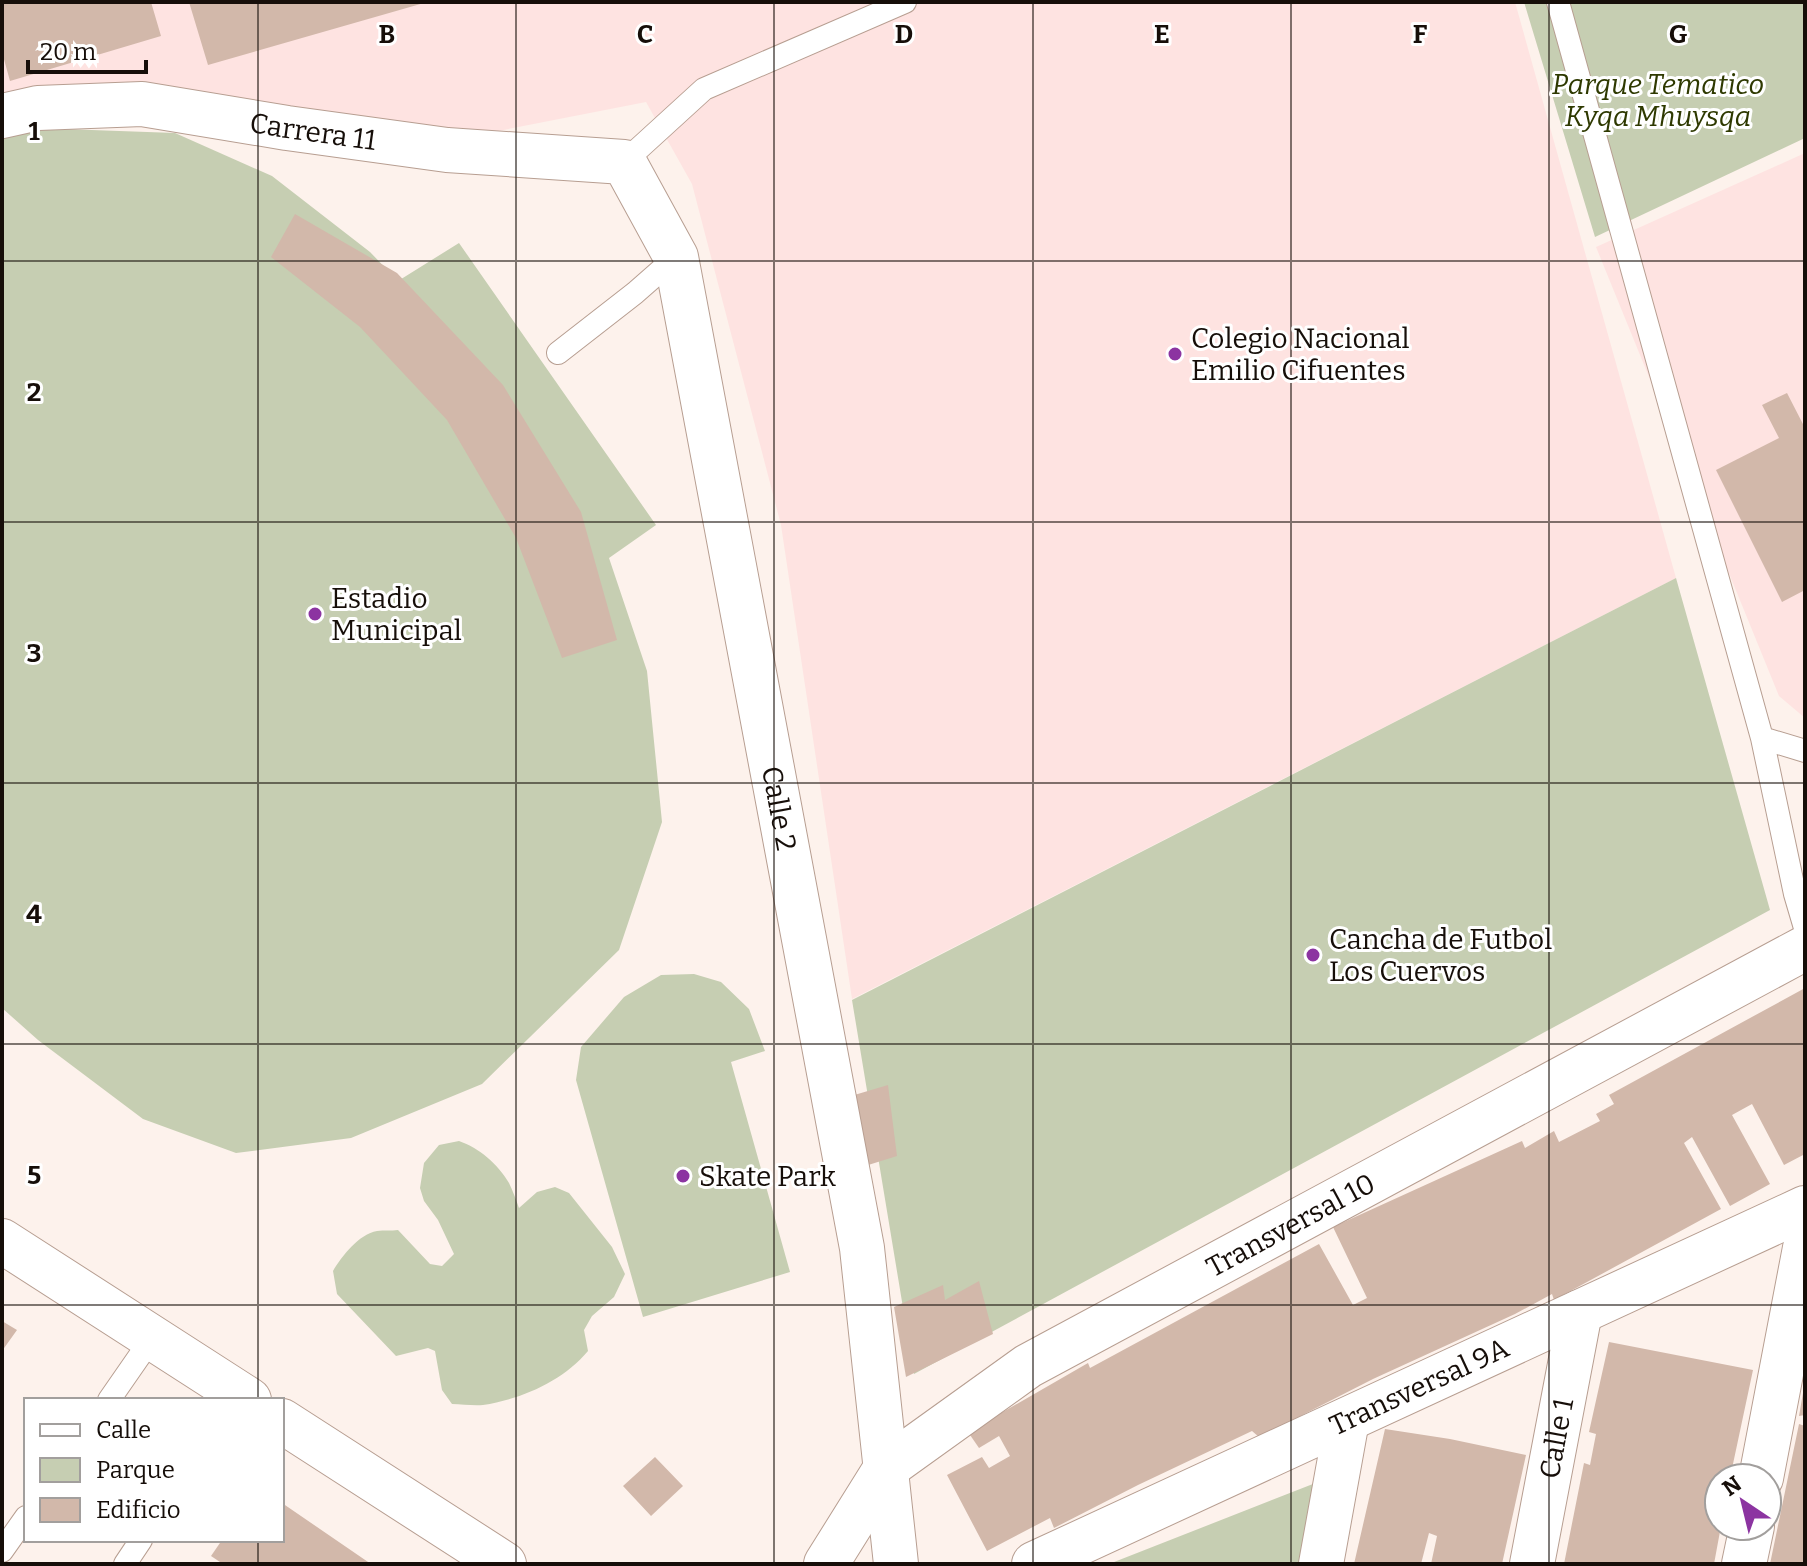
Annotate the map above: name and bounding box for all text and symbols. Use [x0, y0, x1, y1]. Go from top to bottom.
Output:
text: B [379, 19, 395, 50]
text: C [637, 19, 653, 50]
text: D [895, 19, 913, 50]
text: E [1154, 19, 1170, 50]
text: F [1413, 19, 1428, 50]
text: G [1669, 19, 1688, 50]
scale bar [28, 24, 146, 74]
text: 20 m [40, 38, 96, 66]
park label: Parque Tematico Kyqa Mhuysqa [1552, 68, 1764, 133]
street label: Carrera 11 [247, 106, 379, 157]
text: 1 [28, 116, 40, 147]
place label: Colegio Nacional Emilio Cifuentes [1191, 322, 1410, 387]
marker: Colegio Nacional Emilio Cifuentes [1166, 345, 1184, 363]
text: 2 [27, 377, 41, 408]
place label: Estadio Municipal [331, 582, 462, 647]
marker: Estadio Municipal [306, 605, 324, 623]
text: 3 [27, 638, 41, 669]
street label: Calle 2 [755, 763, 804, 853]
text: 4 [26, 899, 42, 930]
place label: Cancha de Futbol Los Cuervos [1329, 923, 1552, 988]
marker: Cancha de Futbol Los Cuervos [1304, 946, 1322, 964]
text: 5 [27, 1160, 41, 1191]
place label: Skate Park [699, 1160, 836, 1193]
street label: Transversal 10 [1200, 1166, 1380, 1284]
marker: Skate Park [674, 1167, 692, 1185]
street label: Transversal 9A [1324, 1331, 1514, 1442]
street label: Calle 1 [1532, 1395, 1580, 1481]
legend [24, 1398, 284, 1542]
text: Calle [96, 1416, 151, 1444]
text: Parque [96, 1456, 175, 1484]
north arrow [1703, 1462, 1783, 1542]
text: N [1717, 1470, 1747, 1502]
text: Edificio [96, 1496, 181, 1524]

